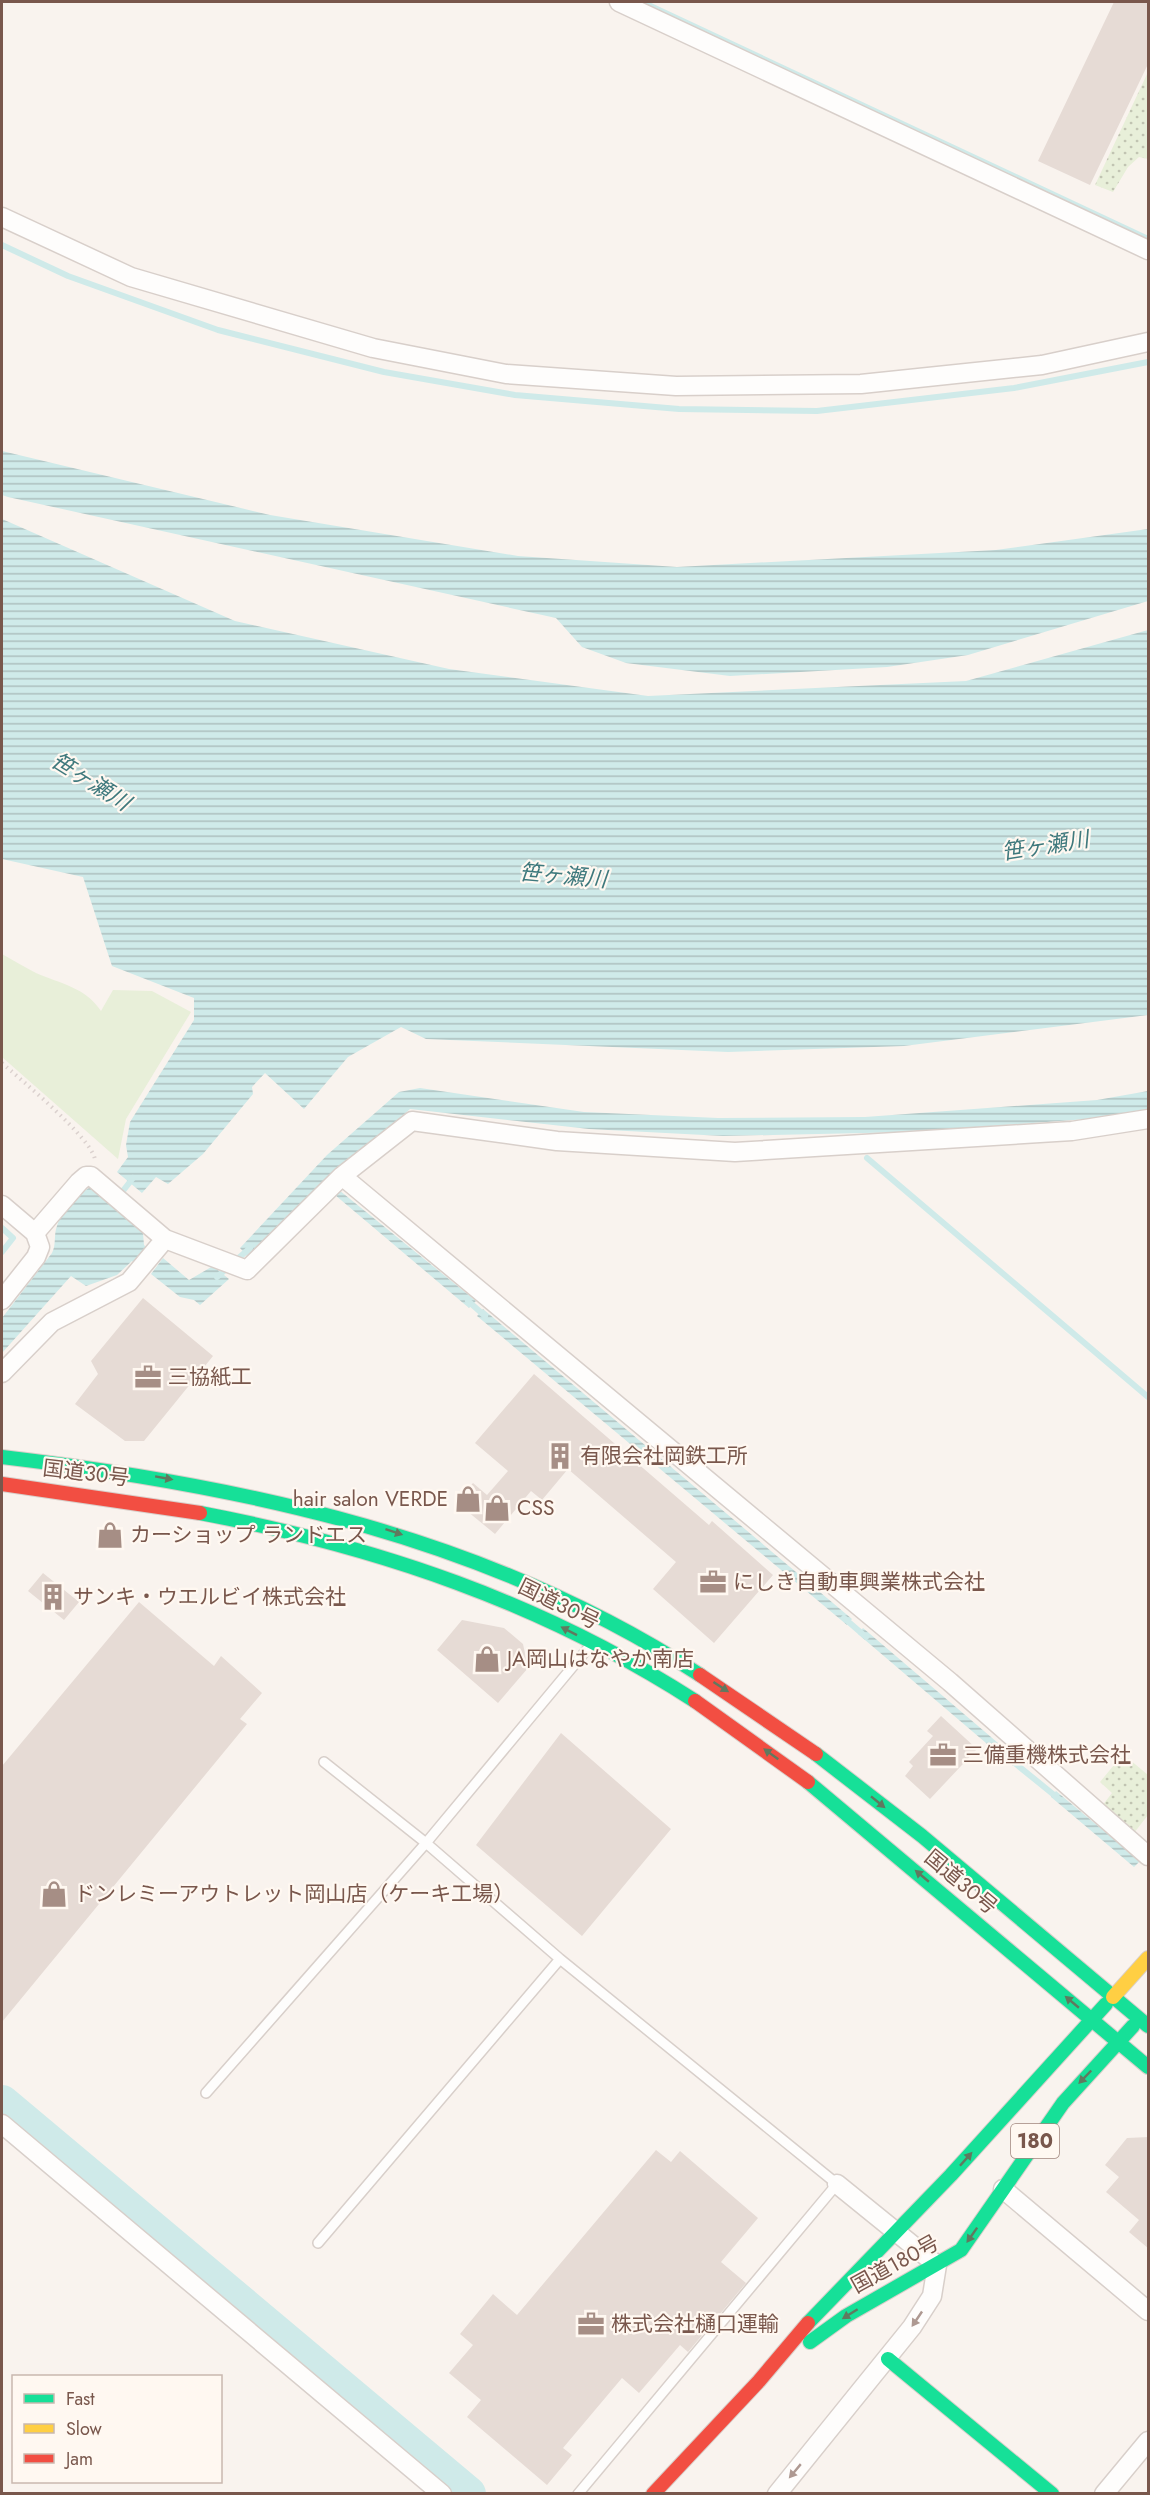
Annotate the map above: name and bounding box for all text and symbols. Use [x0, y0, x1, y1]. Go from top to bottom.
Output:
water label: 笹ヶ瀬川 [45, 744, 138, 819]
water label: 笹ヶ瀬川 [999, 822, 1093, 868]
water label: 笹ヶ瀬川 [518, 855, 610, 895]
office icon: 三協紙工 [133, 1362, 163, 1392]
place label: 三協紙工 [168, 1362, 252, 1392]
building icon: 有限会社岡鉄工所 [545, 1441, 575, 1471]
place label: 有限会社岡鉄工所 [580, 1441, 748, 1471]
street label: 国道30号 [41, 1453, 131, 1493]
one-way arrow [154, 1474, 173, 1483]
place label: hair salon VERDE [293, 1484, 448, 1514]
shop icon: hair salon VERDE [453, 1484, 483, 1514]
shop icon: CSS [482, 1493, 512, 1523]
place label: CSS [517, 1493, 554, 1523]
shop icon: カーショップ ランドエス [95, 1520, 125, 1550]
place label: カーショップ ランドエス [130, 1520, 367, 1550]
one-way arrow [385, 1528, 403, 1538]
office icon: にしき自動車興業株式会社 [698, 1567, 728, 1597]
place label: にしき自動車興業株式会社 [733, 1567, 985, 1597]
street label: 国道30号 [513, 1571, 605, 1637]
building icon: サンキ・ウエルビイ株式会社 [38, 1582, 68, 1612]
place label: サンキ・ウエルビイ株式会社 [73, 1582, 346, 1612]
one-way arrow [560, 1626, 577, 1636]
shop icon: JA岡山はなやか南店 [472, 1644, 502, 1674]
place label: JA岡山はなやか南店 [504, 1644, 694, 1674]
one-way arrow [713, 1682, 729, 1693]
office icon: 三備重機株式会社 [928, 1740, 958, 1770]
place label: 三備重機株式会社 [963, 1740, 1131, 1770]
one-way arrow [763, 1748, 778, 1760]
one-way arrow [870, 1796, 886, 1809]
street label: 国道30号 [918, 1843, 1004, 1921]
one-way arrow [914, 1870, 930, 1883]
shop icon: ドンレミーアウトレット岡山店（ケーキ工場） [39, 1879, 69, 1909]
place label: ドンレミーアウトレット岡山店（ケーキ工場） [74, 1879, 514, 1909]
one-way arrow [1065, 1996, 1080, 2009]
one-way arrow [1079, 2069, 1093, 2083]
road number: 180 [1011, 2124, 1059, 2158]
one-way arrow [959, 2152, 972, 2167]
street label: 国道180号 [846, 2227, 944, 2301]
one-way arrow [967, 2227, 978, 2243]
office icon: 株式会社樋口運輸 [576, 2309, 606, 2339]
place label: 株式会社樋口運輸 [611, 2309, 779, 2339]
one-way arrow [841, 2309, 858, 2320]
one-way arrow [912, 2311, 923, 2327]
legend [12, 2375, 222, 2483]
text: Fast [66, 2386, 95, 2412]
text: Slow [66, 2416, 103, 2442]
text: Jam [64, 2446, 93, 2472]
one-way arrow [789, 2463, 802, 2479]

